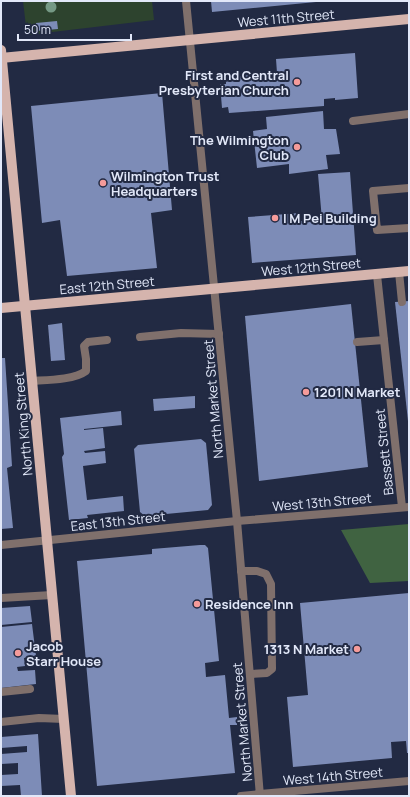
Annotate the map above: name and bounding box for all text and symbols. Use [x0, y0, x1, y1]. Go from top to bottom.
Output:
street label: West 11th Street [237, 5, 335, 31]
scale bar [18, 16, 131, 42]
text: 50 m [24, 21, 51, 38]
place label: First and Central Presbyterian Church [159, 66, 289, 99]
marker: First and Central Presbyterian Church [292, 77, 302, 87]
place label: The Wilmington Club [190, 131, 289, 164]
marker: The Wilmington Club [292, 142, 302, 152]
place label: Wilmington Trust Headquarters [111, 167, 220, 200]
marker: Wilmington Trust Headquarters [98, 178, 108, 188]
place label: I M Pei Building [283, 209, 377, 227]
marker: I M Pei Building [270, 213, 280, 223]
street label: West 12th Street [260, 254, 362, 280]
street label: East 12th Street [59, 272, 155, 298]
street label: North Market Street [199, 339, 227, 459]
street label: North King Street [10, 372, 36, 476]
place label: 1201 N Market [314, 383, 401, 401]
marker: 1201 N Market [301, 387, 311, 397]
street label: Bassett Street [371, 408, 397, 496]
street label: West 13th Street [272, 489, 372, 515]
street label: East 13th Street [70, 507, 166, 535]
place label: Residence Inn [205, 595, 293, 613]
marker: Residence Inn [192, 599, 202, 609]
place label: Jacob Starr House [26, 637, 101, 670]
place label: 1313 N Market [264, 640, 349, 658]
marker: 1313 N Market [352, 644, 362, 654]
marker: Jacob Starr House [13, 648, 23, 658]
street label: North Market Street [228, 662, 256, 782]
street label: West 14th Street [282, 763, 384, 789]

